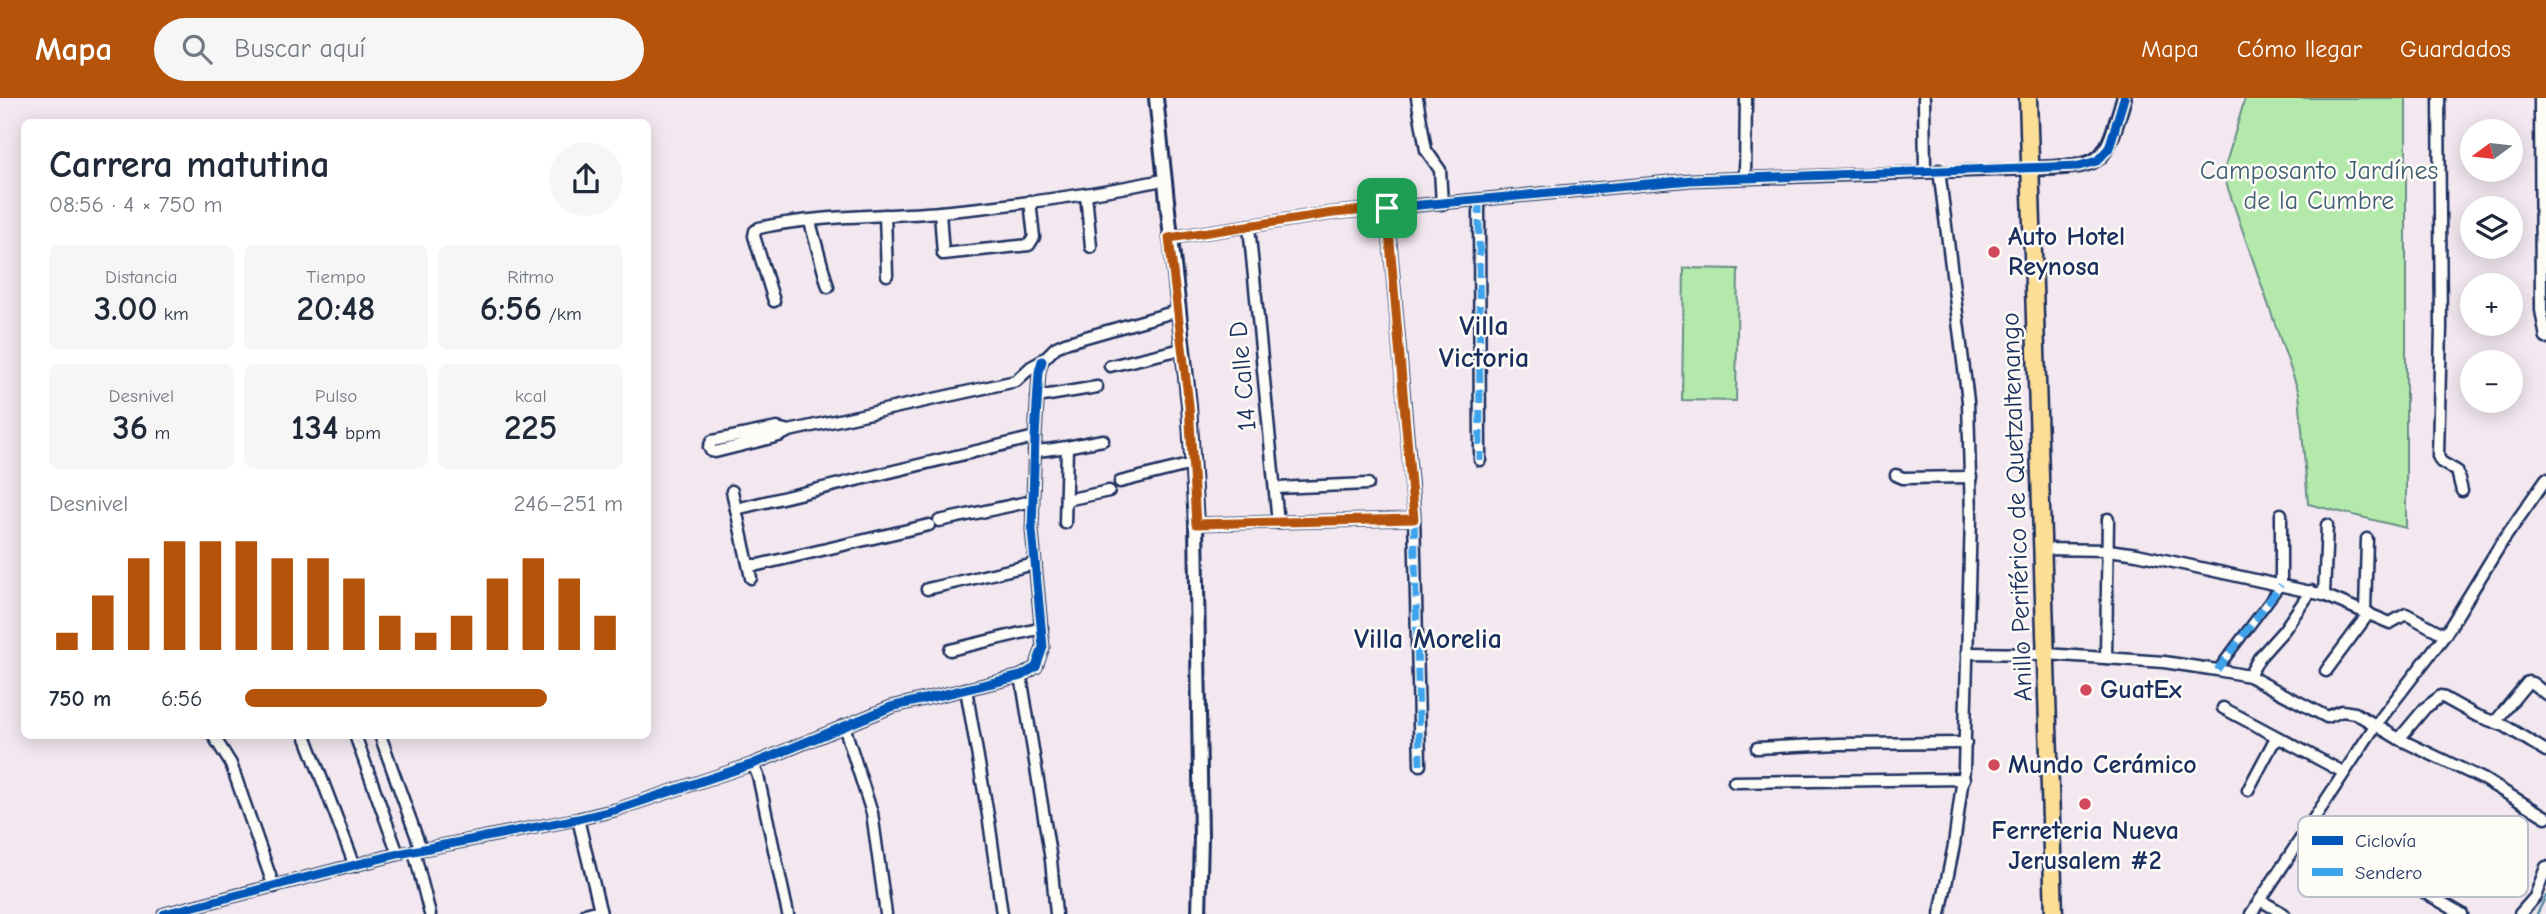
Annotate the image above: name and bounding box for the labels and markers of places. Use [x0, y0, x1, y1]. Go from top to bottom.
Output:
pin [1357, 178, 1417, 238]
place label: Auto Hotel Reynosa [2008, 222, 2125, 282]
marker: Auto Hotel Reynosa [1986, 244, 2002, 260]
place label: GuatEx [2100, 675, 2182, 705]
marker: GuatEx [2078, 682, 2094, 698]
place label: Mundo Cerámico [2008, 750, 2197, 780]
marker: Mundo Cerámico [1986, 757, 2002, 773]
marker: Ferreteria Nueva Jerusalem #2 [2077, 796, 2093, 812]
place label: Ferreteria Nueva Jerusalem #2 [1991, 816, 2179, 876]

